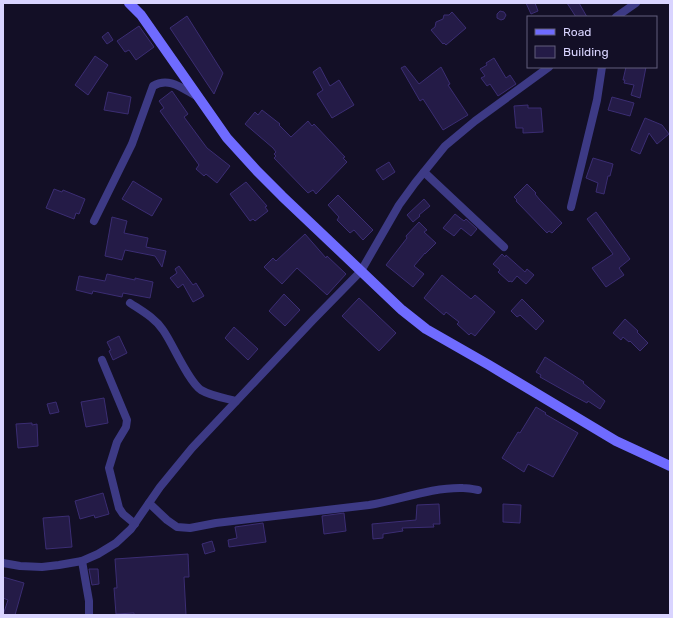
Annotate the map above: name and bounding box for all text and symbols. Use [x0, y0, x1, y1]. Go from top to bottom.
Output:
legend [527, 16, 657, 68]
text: Road [563, 25, 591, 39]
text: Building [563, 45, 609, 59]

